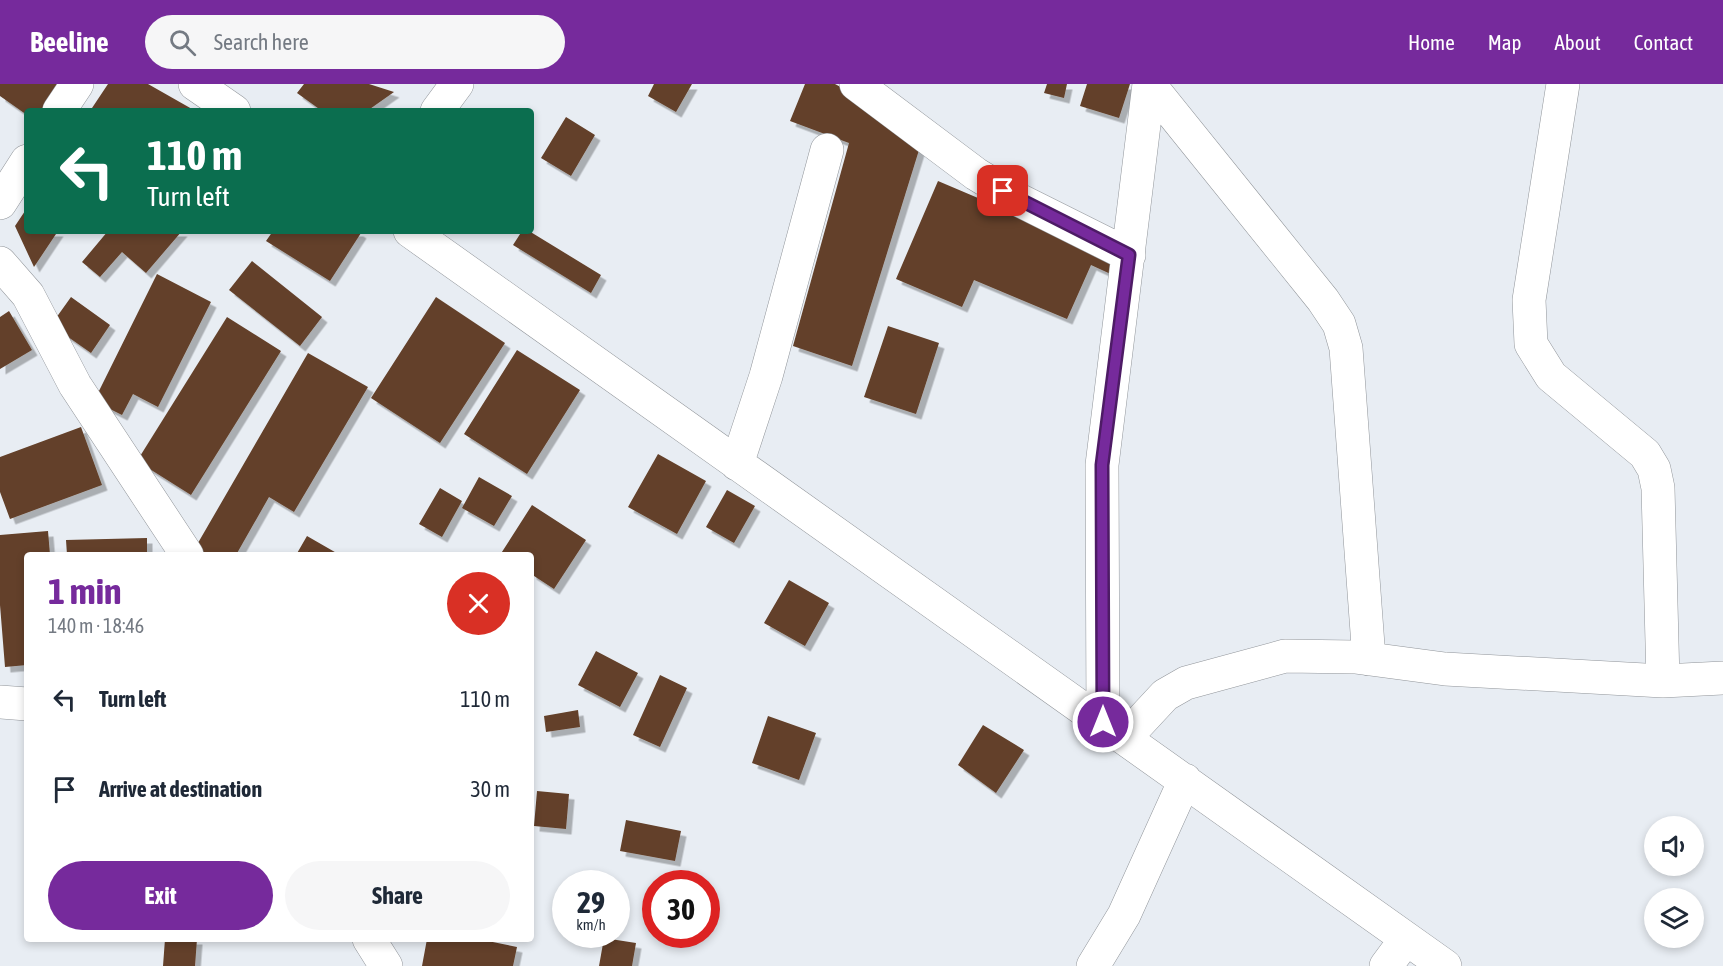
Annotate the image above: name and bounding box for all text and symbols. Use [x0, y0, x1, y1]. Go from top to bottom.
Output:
search box [145, 15, 565, 69]
text: Beeline [30, 26, 109, 58]
icon: search [166, 26, 199, 59]
text: Search here [214, 29, 309, 55]
text: Home [1408, 30, 1455, 54]
text: Map [1488, 30, 1522, 54]
text: About [1555, 30, 1601, 54]
text: Contact [1634, 30, 1693, 54]
text: 110 m [147, 131, 242, 179]
icon: left [48, 132, 126, 210]
pin [977, 165, 1028, 216]
icon: arrive [986, 174, 1019, 207]
text: Turn left [147, 181, 230, 212]
text: 1 min [48, 570, 122, 612]
button: close [447, 572, 510, 635]
text: 140 m · 18:46 [48, 614, 144, 637]
icon: left [48, 683, 81, 716]
text: Turn left [99, 686, 166, 712]
text: 110 m [460, 686, 510, 712]
position arrow [1071, 690, 1135, 754]
icon: arrive [48, 773, 81, 806]
text: Arrive at destination [99, 776, 262, 802]
text: 30 m [470, 776, 510, 802]
map controls [1644, 816, 1704, 948]
button: sound [1644, 816, 1704, 876]
button: Exit [48, 861, 273, 930]
button: Share [285, 861, 510, 930]
speed limit sign: 30 [642, 870, 720, 948]
text: 29 [577, 885, 605, 919]
button: layers [1644, 888, 1704, 948]
text: km/h [576, 916, 606, 933]

